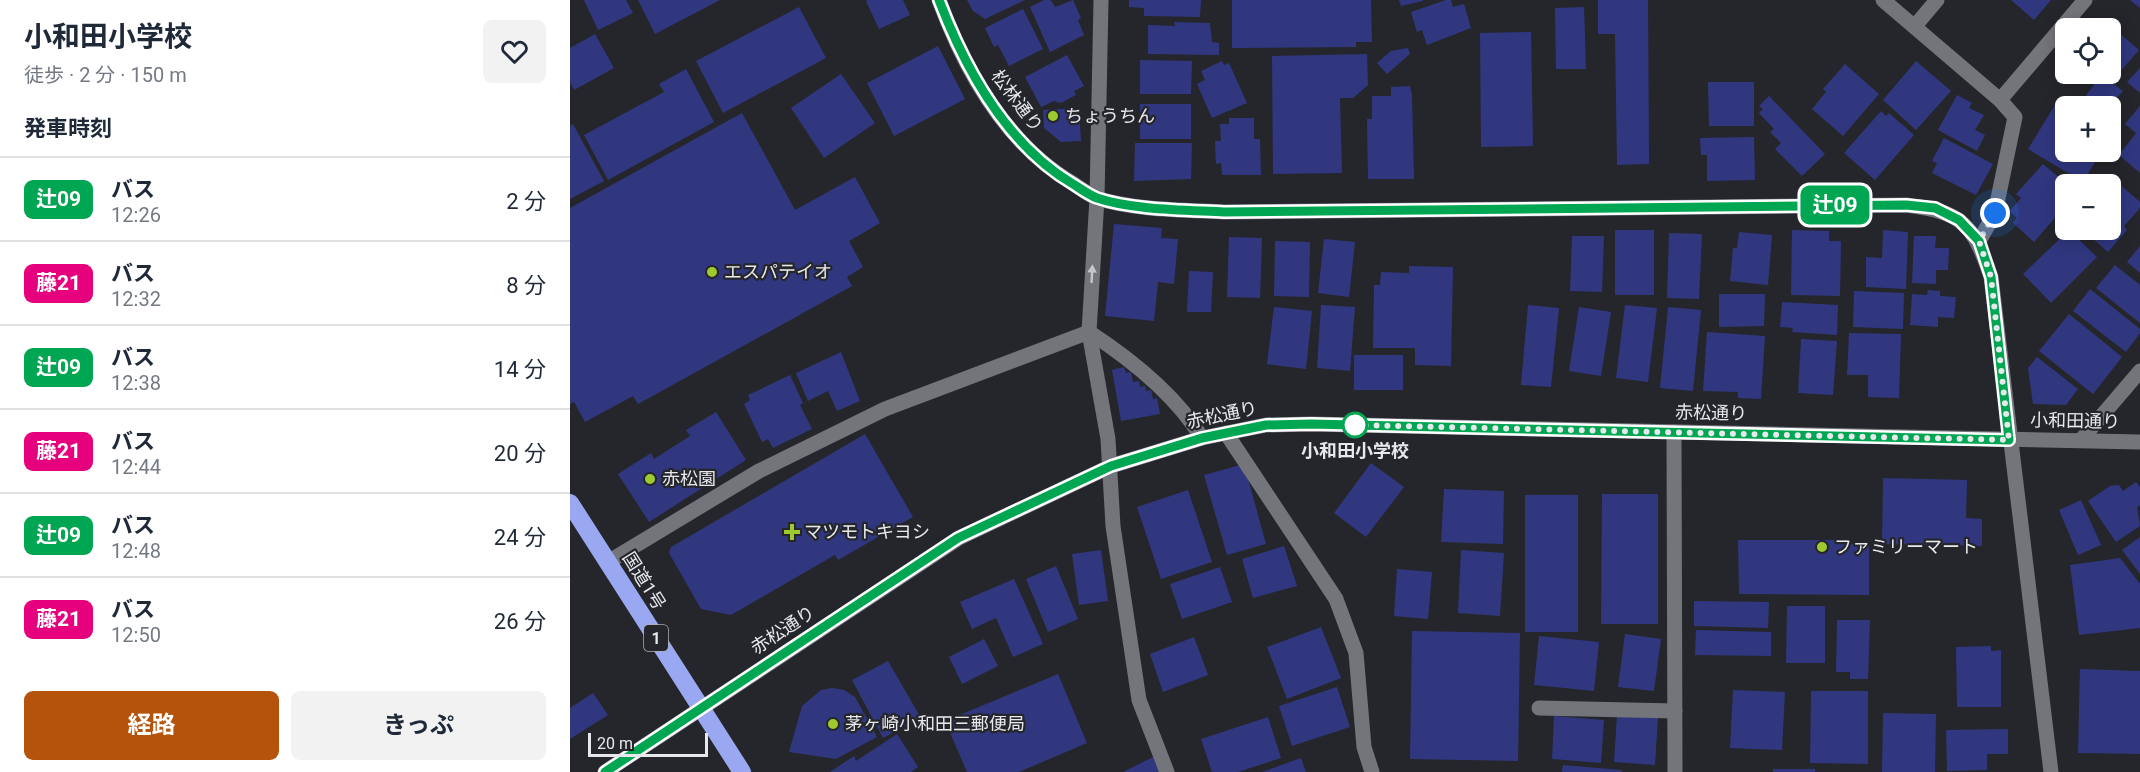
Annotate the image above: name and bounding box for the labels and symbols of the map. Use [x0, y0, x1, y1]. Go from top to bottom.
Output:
street label: 松林通り [987, 66, 1047, 136]
place label: ちょうちん [1065, 105, 1155, 126]
marker: ちょうちん [1046, 109, 1060, 123]
line badge: 辻09 [1800, 186, 1870, 224]
your location [1980, 198, 2010, 228]
place label: エスパテイオ [724, 261, 832, 282]
one-way arrow [1088, 264, 1097, 283]
marker: エスパテイオ [705, 265, 719, 279]
street label: 赤松通り [1184, 397, 1259, 432]
street label: 赤松通り [1675, 401, 1747, 424]
street label: 小和田通り [2030, 409, 2120, 432]
marker: 小和田小学校 [1342, 412, 1368, 438]
place label: 小和田小学校 [1301, 440, 1409, 461]
place label: 赤松園 [662, 468, 716, 489]
marker: 赤松園 [643, 472, 657, 486]
place label: マツモトキヨシ [804, 521, 930, 542]
marker: マツモトキヨシ [785, 525, 799, 539]
place label: ファミリーマート [1834, 536, 1978, 557]
marker: ファミリーマート [1815, 540, 1829, 554]
street label: 国道1号 [619, 548, 670, 613]
street label: 赤松通り [747, 601, 819, 658]
road number: 1 [644, 625, 668, 651]
place label: 茅ヶ崎小和田三郵便局 [845, 713, 1025, 734]
marker: 茅ヶ崎小和田三郵便局 [826, 717, 840, 731]
scale bar [588, 730, 708, 758]

